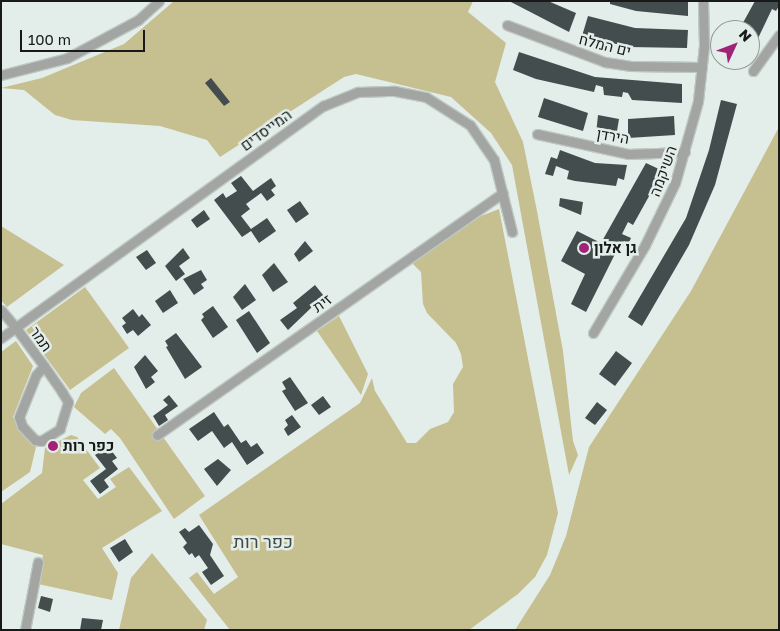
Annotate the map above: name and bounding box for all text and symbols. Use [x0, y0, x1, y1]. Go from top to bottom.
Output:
scale bar [22, 20, 148, 52]
north arrow [710, 20, 760, 70]
text: N [736, 25, 755, 45]
text: 100 m [28, 30, 71, 48]
street label: ים המלח [577, 30, 633, 60]
street label: המייסדים [237, 105, 295, 155]
street label: הירדן [595, 124, 631, 148]
street label: השיקמה [645, 143, 681, 199]
place label: גן אלון [594, 239, 637, 257]
marker: גן אלון [578, 242, 590, 254]
street label: זית [309, 290, 335, 316]
street label: תמר [26, 323, 56, 355]
place label: כפר רות [63, 437, 114, 455]
marker: כפר רות [47, 440, 59, 452]
district label: כפר רות [233, 530, 293, 552]

